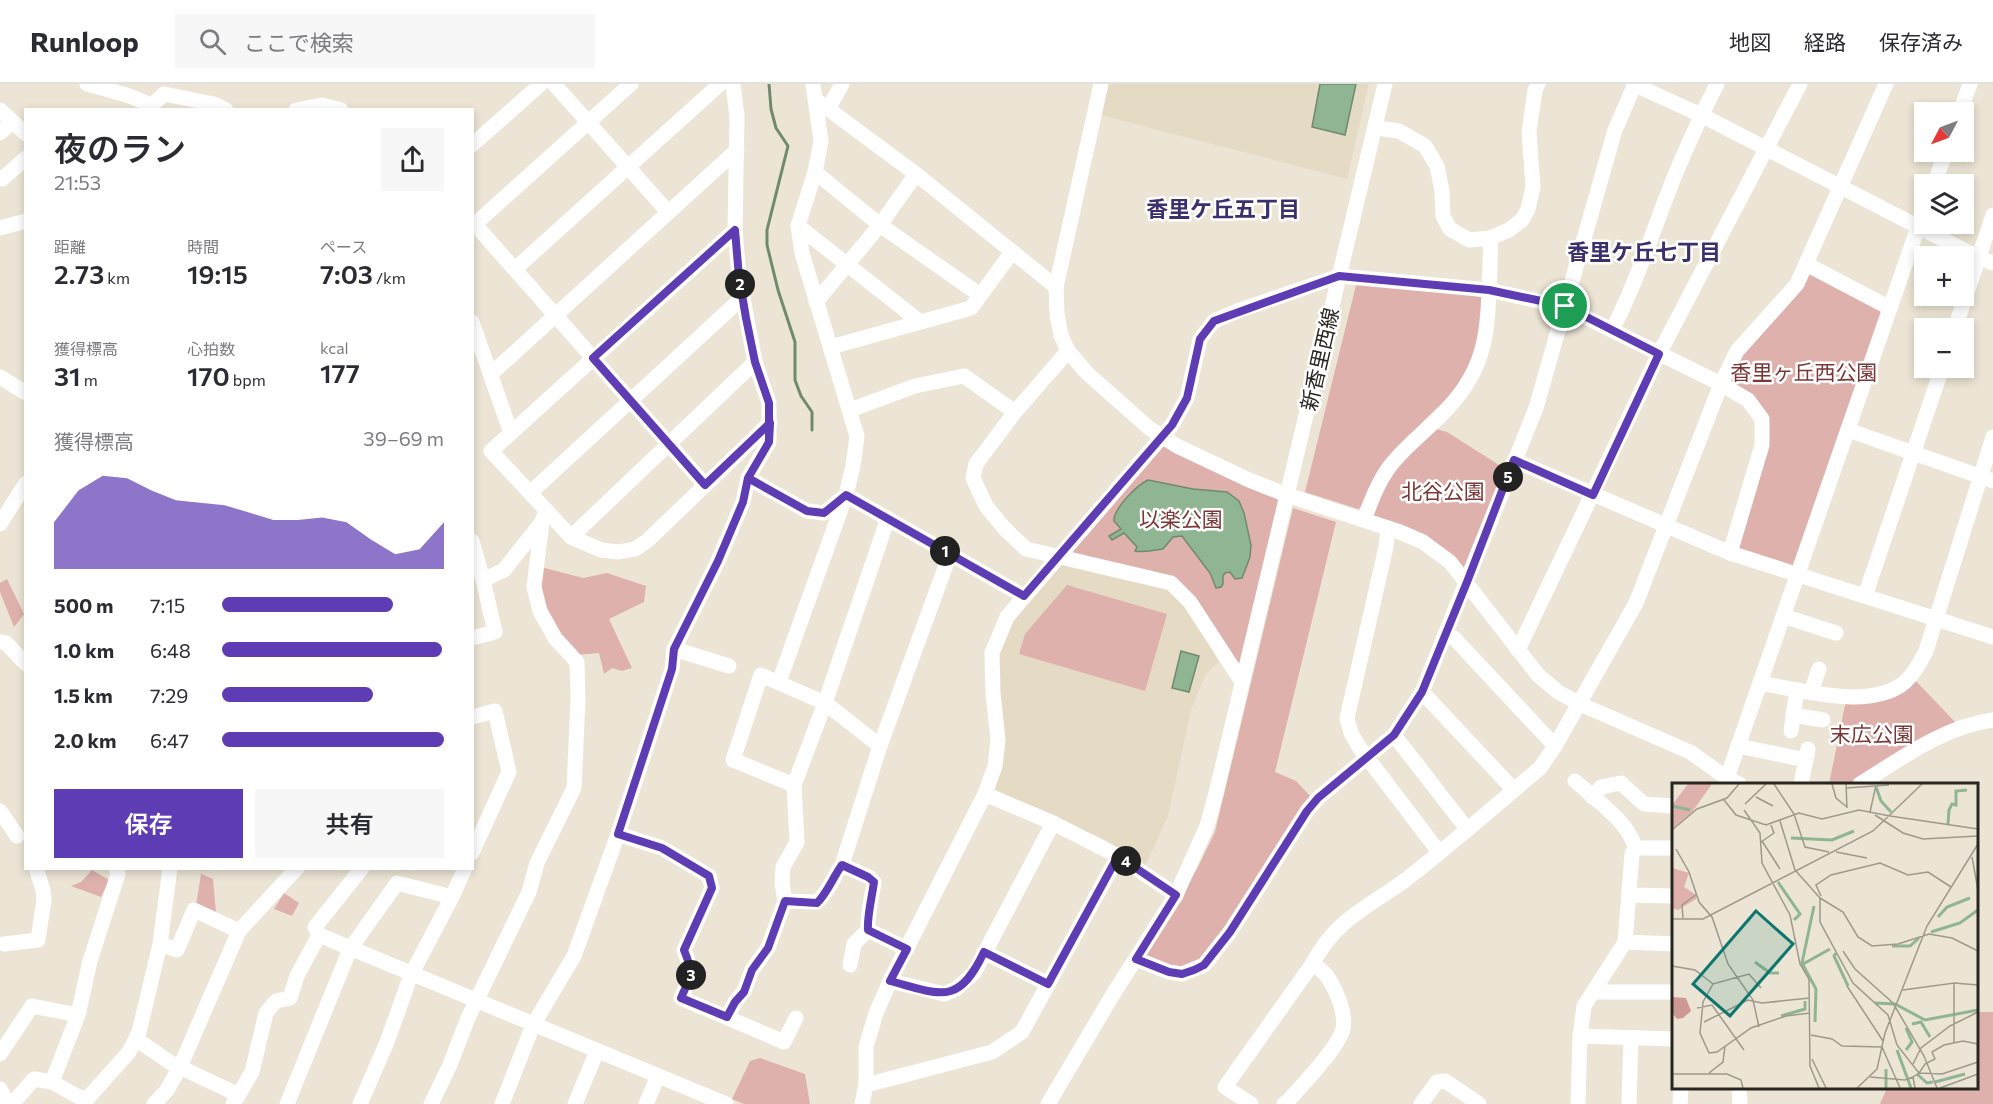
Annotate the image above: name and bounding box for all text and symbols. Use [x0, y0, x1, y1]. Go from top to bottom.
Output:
search box [175, 14, 595, 68]
text: Runloop [30, 24, 139, 58]
icon: search [196, 25, 229, 58]
text: ここで検索 [244, 29, 354, 56]
text: 地図 [1729, 29, 1771, 54]
text: 経路 [1804, 29, 1846, 54]
text: 保存済み [1879, 29, 1963, 54]
north arrow [1914, 102, 1974, 162]
map controls [1914, 102, 1974, 378]
text: 夜のラン [54, 127, 186, 168]
button: share [381, 128, 444, 191]
text: 21:53 [54, 170, 101, 194]
button: layers [1914, 174, 1974, 234]
district label: 香里ケ丘五丁目 [1146, 195, 1300, 222]
text: 距離 [54, 237, 86, 256]
text: 時間 [187, 237, 219, 256]
text: ペース [320, 237, 367, 256]
district label: 香里ケ丘七丁目 [1567, 238, 1721, 265]
button: + [1914, 246, 1974, 306]
text: 2.73 [54, 258, 104, 289]
text: 19:15 [187, 258, 248, 289]
text: 7:03 [320, 258, 373, 289]
text: km [104, 268, 130, 287]
text: /km [373, 268, 406, 287]
pin: 2 [725, 269, 755, 299]
text: 2 [735, 274, 745, 293]
pin [1539, 280, 1590, 331]
icon: arrive [1548, 289, 1581, 322]
street label: 新香里西線 [1295, 305, 1343, 413]
button: − [1914, 318, 1974, 378]
text: kcal [320, 338, 349, 357]
text: 獲得標高 [54, 339, 118, 358]
text: 心拍数 [187, 339, 235, 358]
text: 177 [320, 357, 360, 388]
park label: 香里ヶ丘西公園 [1731, 359, 1878, 384]
text: 31 [54, 360, 81, 391]
text: 170 [187, 360, 230, 391]
text: m [81, 370, 98, 389]
text: bpm [230, 370, 266, 389]
text: 39–69 m [363, 426, 444, 450]
text: 獲得標高 [54, 429, 134, 453]
pin: 5 [1493, 462, 1523, 492]
text: 5 [1503, 467, 1513, 486]
park label: 北谷公園 [1401, 478, 1485, 503]
park label: 以楽公園 [1139, 506, 1223, 531]
pin: 1 [930, 536, 960, 566]
text: 1 [941, 541, 949, 560]
text: 500 m [54, 593, 114, 617]
text: 7:15 [150, 593, 185, 617]
text: 1.0 km [54, 638, 114, 662]
text: 6:48 [150, 638, 191, 662]
text: 1.5 km [54, 683, 113, 707]
text: 7:29 [150, 683, 188, 707]
park label: 末広公園 [1830, 721, 1914, 746]
text: 2.0 km [54, 728, 116, 752]
text: 6:47 [150, 728, 189, 752]
inset map [1672, 783, 1978, 1089]
button: 保存 [54, 789, 243, 858]
button: 共有 [255, 789, 444, 858]
pin: 4 [1111, 846, 1141, 876]
text: 4 [1121, 851, 1131, 870]
pin: 3 [676, 960, 706, 990]
text: 3 [686, 965, 696, 984]

